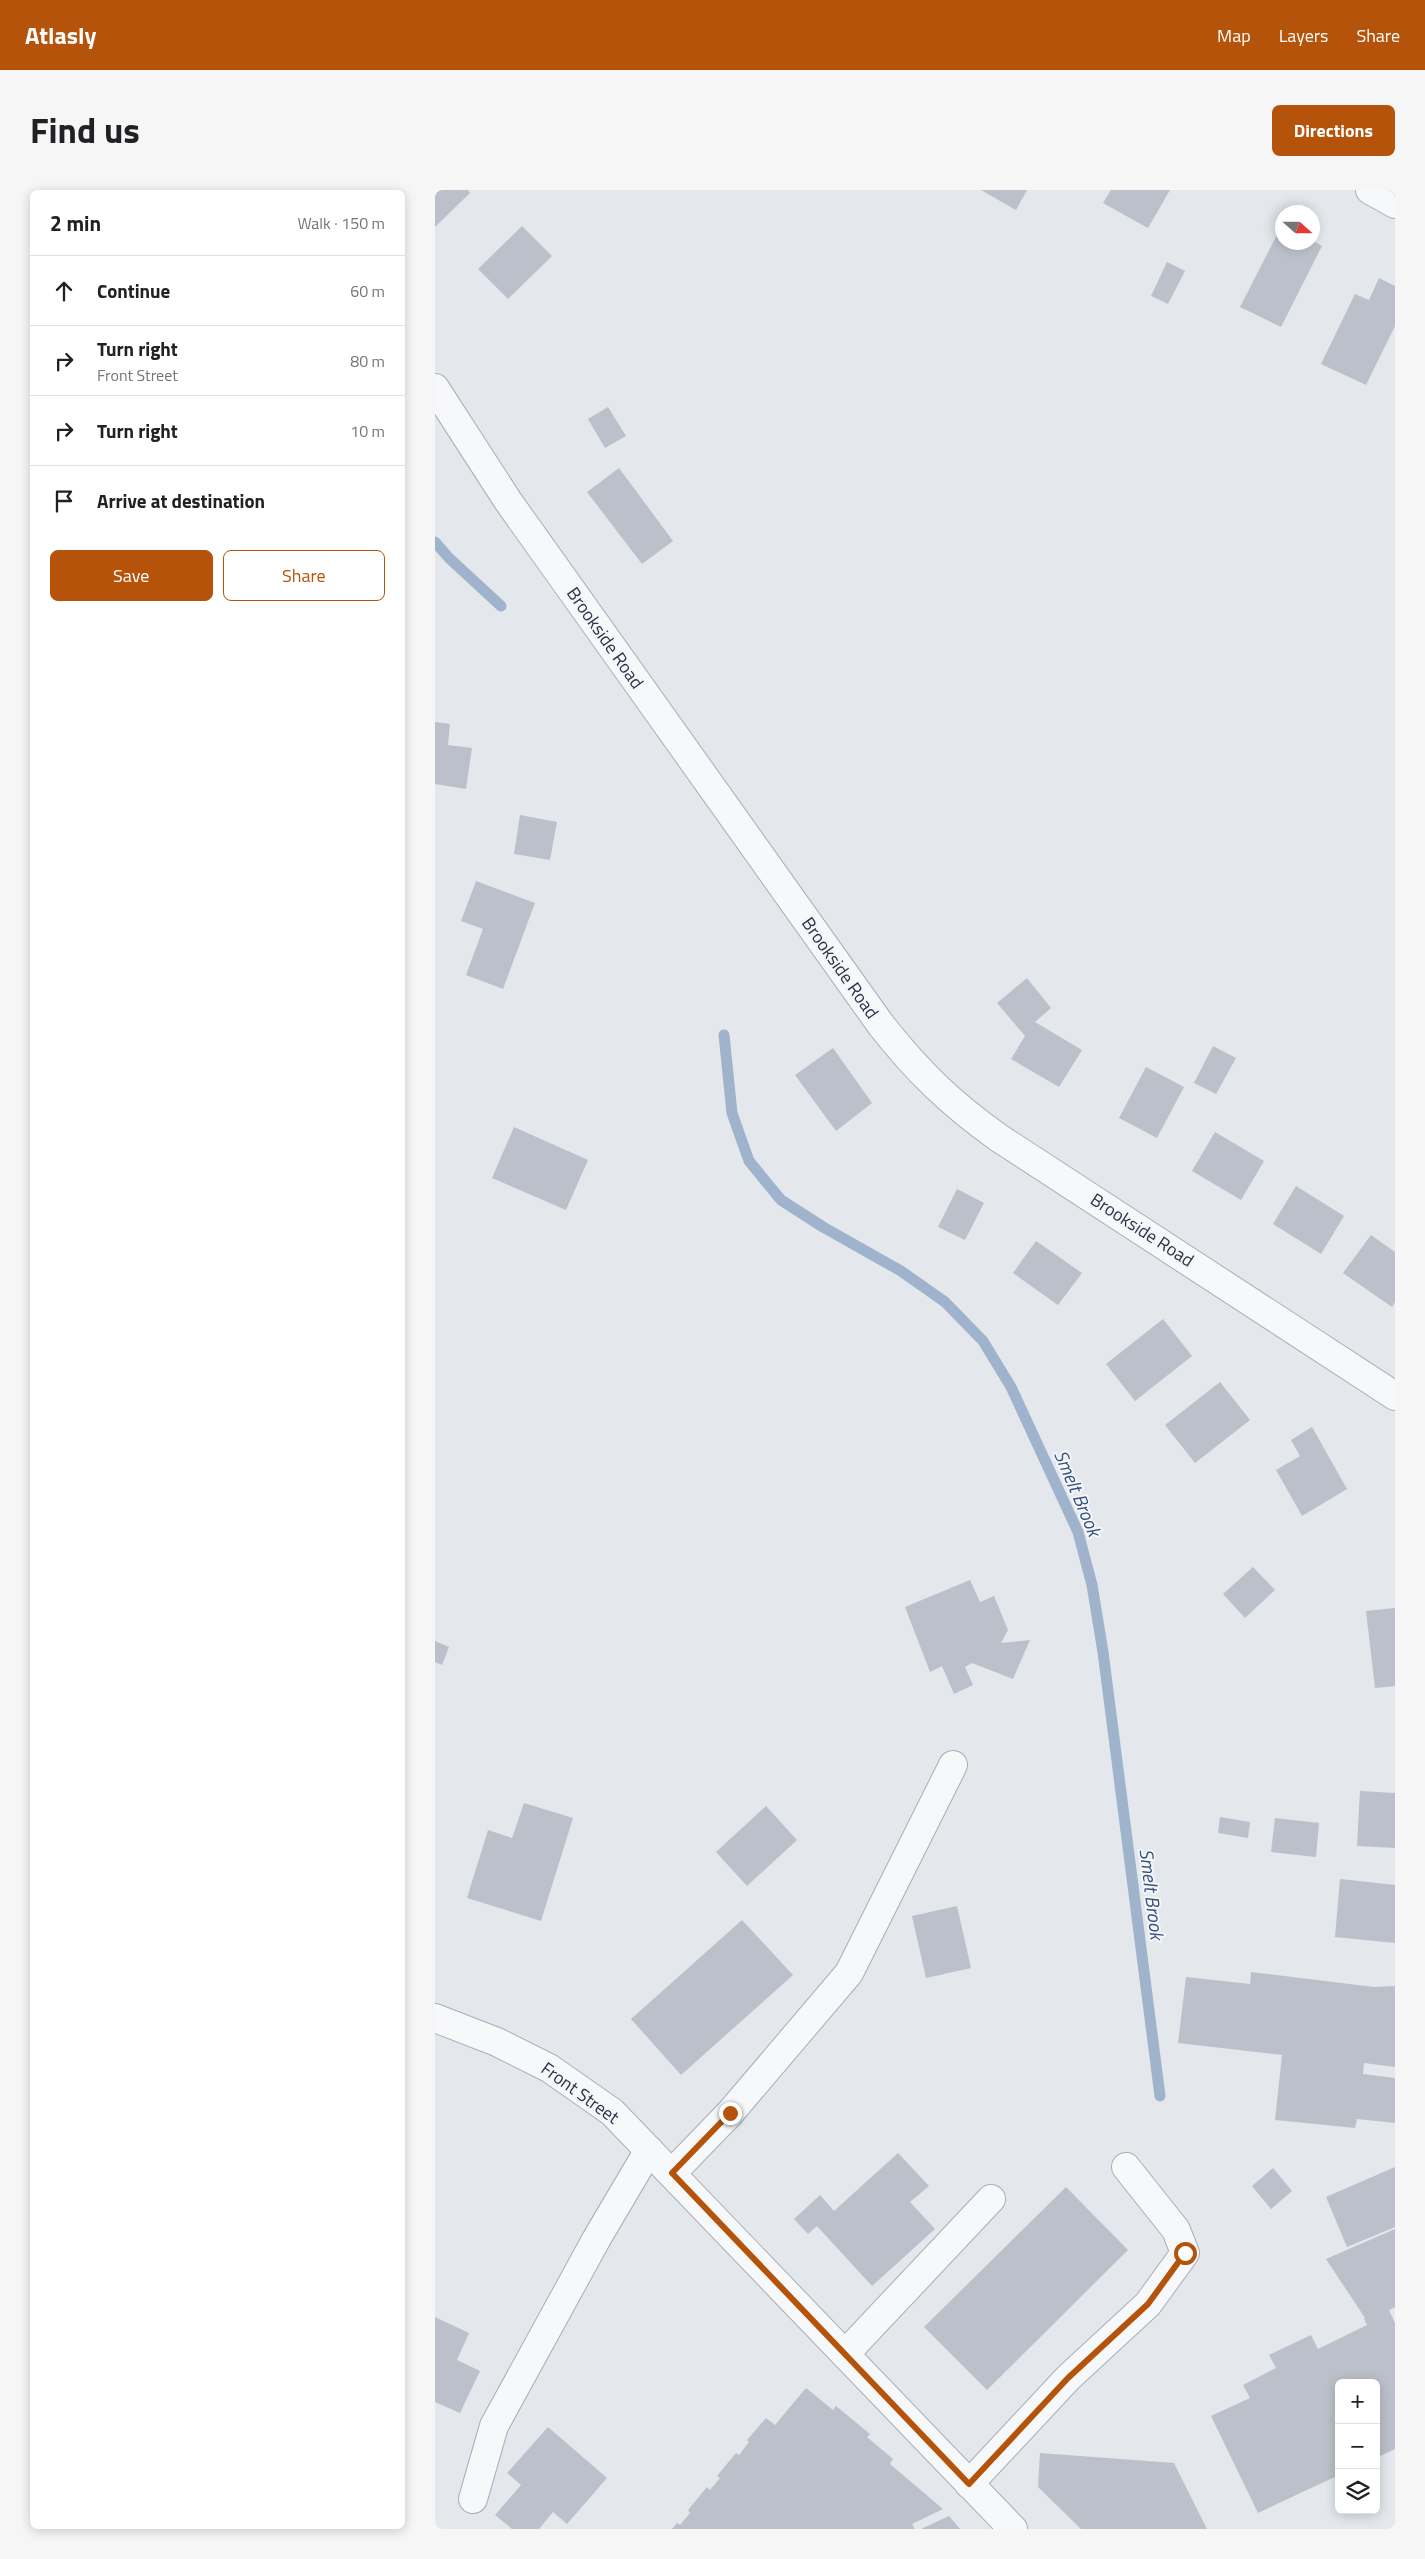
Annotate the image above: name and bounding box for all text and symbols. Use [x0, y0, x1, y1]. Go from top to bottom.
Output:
text: Atlasly [25, 17, 96, 53]
text: Map [1217, 22, 1251, 49]
text: Layers [1279, 22, 1328, 49]
text: Share [1356, 22, 1400, 49]
text: Find us [30, 103, 140, 157]
button: Directions [1272, 105, 1395, 156]
north arrow [1275, 205, 1320, 250]
text: 2 min [50, 207, 101, 239]
text: Walk · 150 m [297, 211, 385, 235]
text: Continue [97, 276, 170, 305]
icon: ahead [50, 277, 78, 305]
text: 60 m [350, 279, 385, 303]
text: Turn right [97, 334, 178, 363]
icon: right [50, 347, 78, 375]
text: 80 m [350, 349, 385, 373]
text: Front Street [97, 363, 178, 387]
text: Turn right [97, 416, 178, 445]
icon: right [50, 417, 78, 445]
text: 10 m [350, 419, 385, 443]
text: Arrive at destination [97, 486, 265, 515]
icon: arrive [50, 487, 78, 515]
button: Save [50, 550, 213, 601]
button: Share [223, 550, 385, 601]
street label: Brookside Road [560, 581, 650, 694]
street label: Brookside Road [795, 911, 885, 1024]
street label: Brookside Road [1085, 1186, 1199, 1273]
water label: Smelt Brook [1047, 1445, 1111, 1543]
water label: Smelt Brook [1133, 1847, 1173, 1944]
street label: Front Street [536, 2055, 626, 2131]
route end [719, 2102, 742, 2125]
route start [1174, 2242, 1197, 2265]
map controls [1335, 2379, 1380, 2514]
button: + [1335, 2379, 1380, 2424]
button: − [1335, 2424, 1380, 2469]
button: layers [1335, 2469, 1380, 2514]

